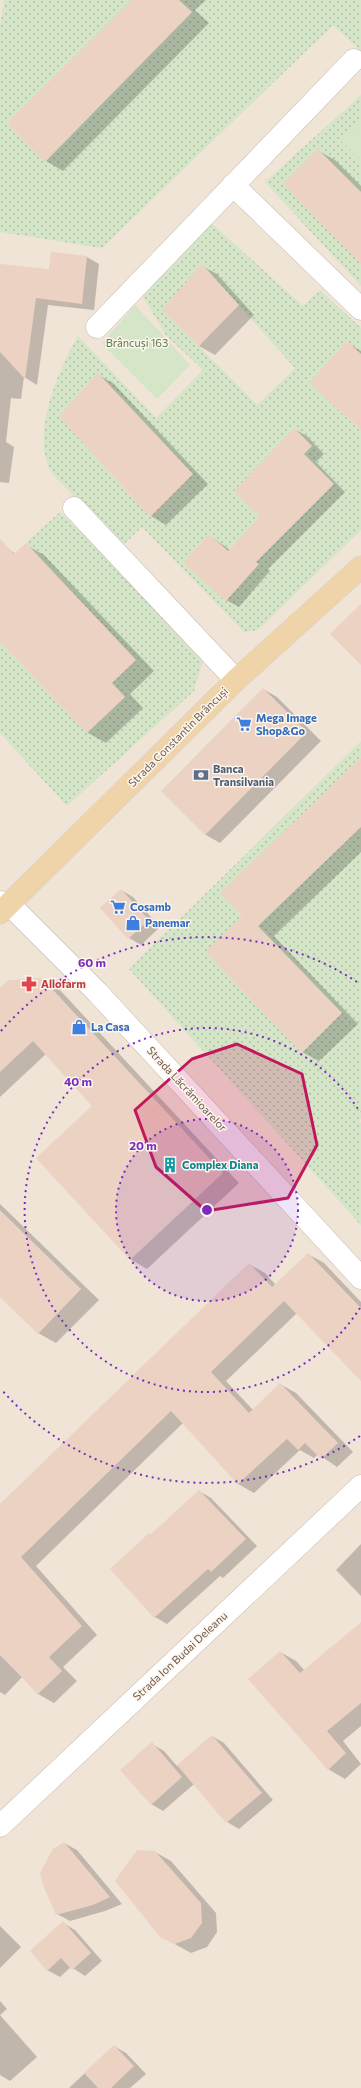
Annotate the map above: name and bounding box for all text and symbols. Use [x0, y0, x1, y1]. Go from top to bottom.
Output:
park label: Brâncuși 163 [106, 336, 168, 350]
street label: Strada Constantin Brâncuși [125, 684, 231, 790]
place label: Mega Image Shop&Go [256, 711, 317, 737]
supermarket icon: Mega Image Shop&Go [235, 715, 253, 733]
place label: Banca Transilvania [213, 762, 274, 788]
bank icon: Banca Transilvania [192, 766, 210, 784]
supermarket icon: Cosamb [109, 898, 127, 916]
place label: Cosamb [130, 900, 172, 913]
shop icon: Panemar [124, 914, 142, 932]
place label: Panemar [145, 916, 190, 929]
text: 60 m [78, 955, 106, 969]
pharmacy icon: Allofarm [20, 975, 38, 993]
place label: Allofarm [41, 977, 86, 990]
shop icon: La Casa [70, 1018, 88, 1036]
place label: La Casa [91, 1020, 130, 1033]
street label: Strada Lăcrămioarelor [145, 1044, 230, 1134]
text: 40 m [64, 1074, 92, 1088]
text: 20 m [129, 1138, 157, 1152]
building icon: Complex Diana [161, 1156, 179, 1174]
place label: Complex Diana [182, 1158, 259, 1171]
centre of rings [200, 1203, 214, 1217]
street label: Strada Ion Budai Deleanu [130, 1609, 229, 1703]

